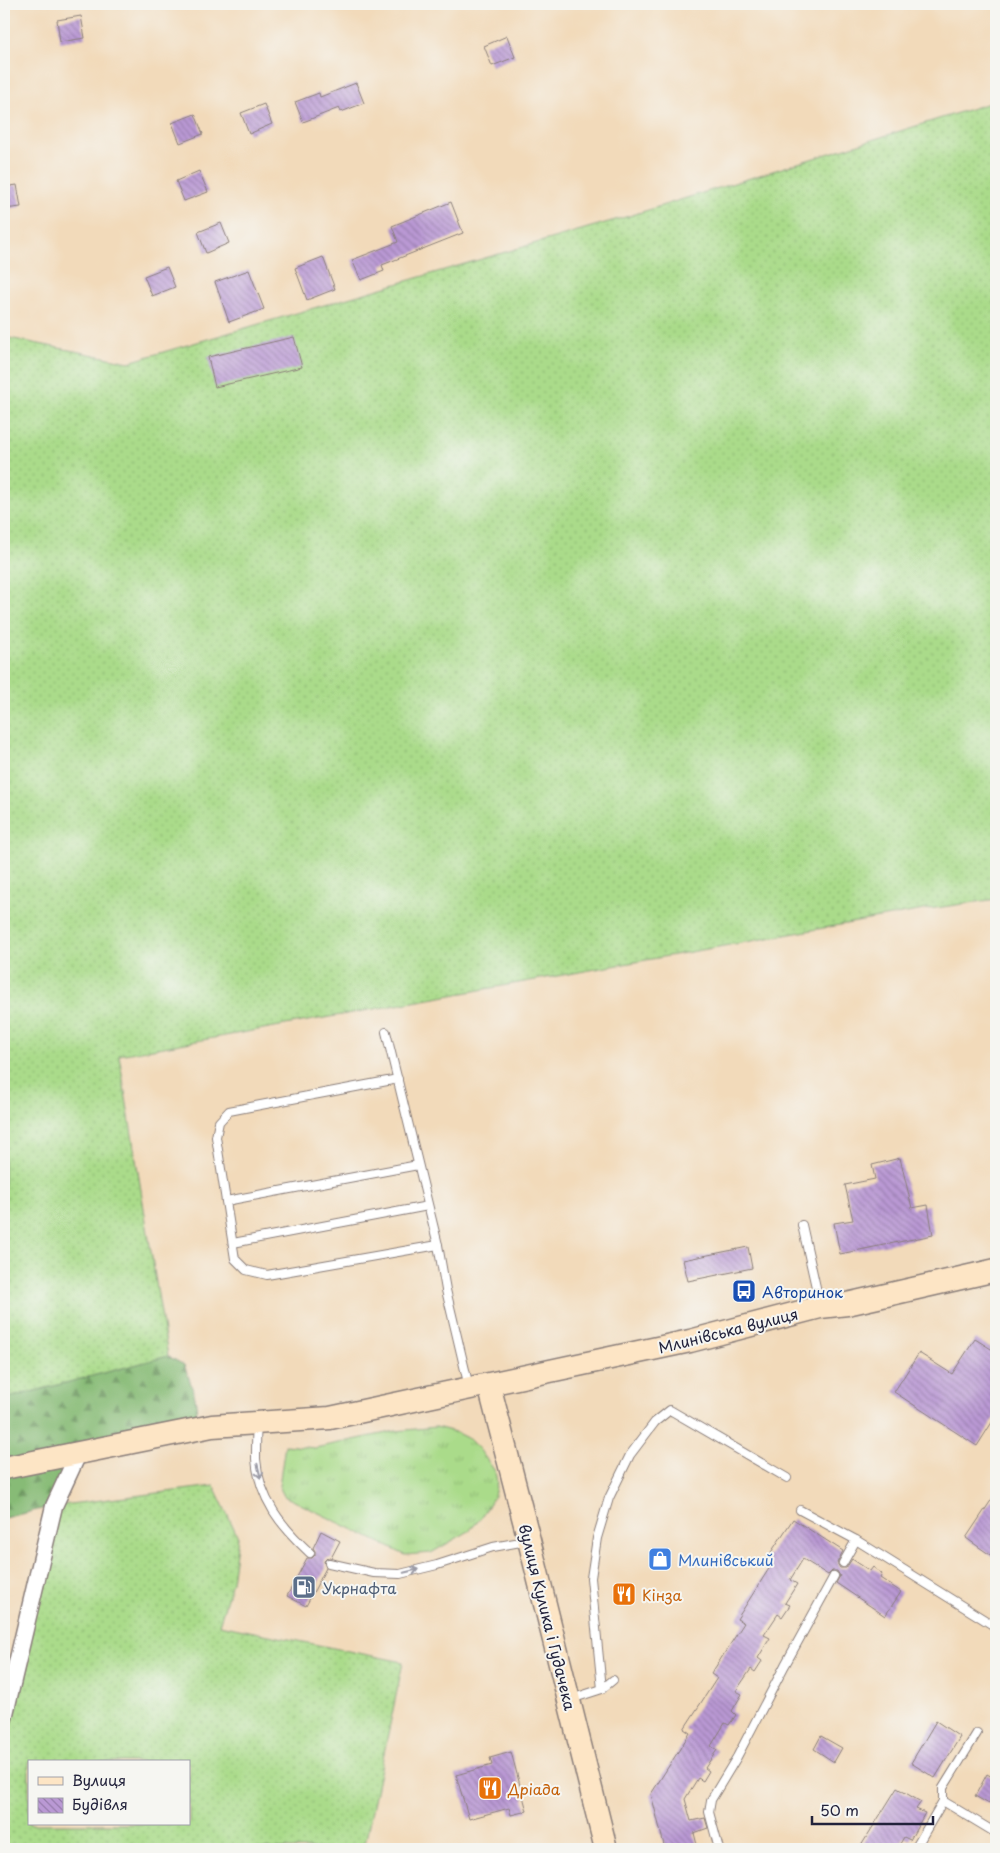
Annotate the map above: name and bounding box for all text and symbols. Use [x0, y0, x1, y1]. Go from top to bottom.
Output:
bus stop icon: Авторинок [731, 1278, 757, 1304]
place label: Авторинок [762, 1280, 843, 1303]
street label: Млинівська вулиця [656, 1302, 800, 1358]
one-way arrow [255, 1462, 264, 1478]
street label: вулиця Кулика і Гудачека [514, 1522, 582, 1713]
shop icon: Млинівський [647, 1546, 673, 1572]
place label: Млинівський [678, 1548, 774, 1571]
one-way arrow [403, 1566, 419, 1575]
fuel station icon: Укрнафта [291, 1574, 317, 1600]
place label: Укрнафта [322, 1576, 397, 1599]
restaurant icon: Кінза [611, 1581, 637, 1607]
place label: Кінза [642, 1583, 683, 1606]
legend [28, 1760, 190, 1826]
text: Вулиця [72, 1768, 126, 1791]
restaurant icon: Дріада [477, 1775, 503, 1801]
place label: Дріада [507, 1777, 561, 1800]
text: Будівля [72, 1792, 128, 1815]
scale bar [812, 1793, 934, 1825]
text: 50 m [820, 1798, 859, 1821]

